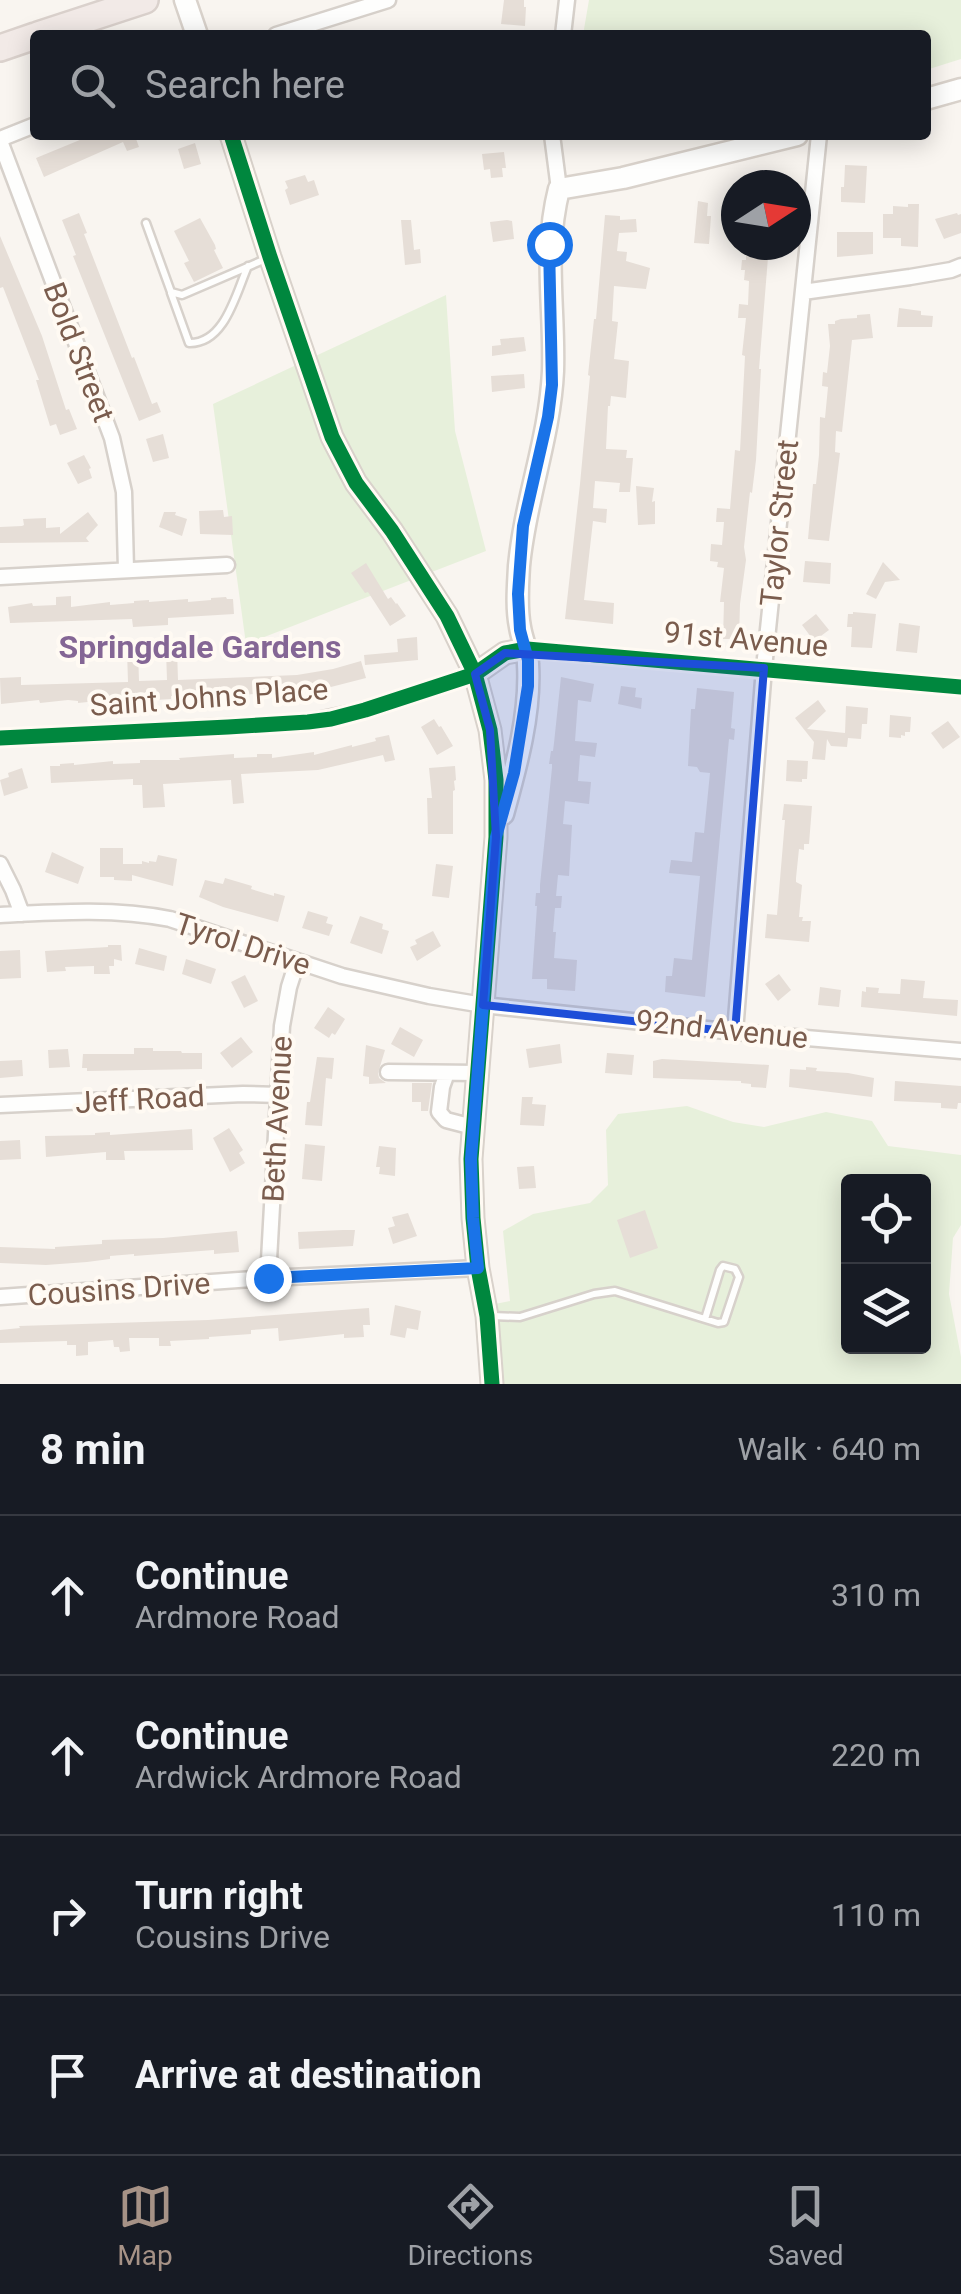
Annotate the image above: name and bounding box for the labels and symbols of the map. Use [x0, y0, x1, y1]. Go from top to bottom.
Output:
north arrow [721, 170, 811, 260]
route start [527, 222, 573, 268]
street label: Bold Street [36, 277, 122, 427]
street label: Taylor Street [753, 438, 805, 608]
street label: 91st Avenue [663, 614, 829, 664]
district label: Springdale Gardens [59, 628, 341, 666]
street label: Saint Johns Place [89, 671, 329, 723]
street label: Tyrol Drive [171, 906, 315, 982]
street label: 92nd Avenue [634, 1003, 810, 1055]
street label: Beth Avenue [255, 1035, 299, 1203]
street label: Jeff Road [74, 1078, 206, 1120]
route end [246, 1256, 292, 1302]
street label: Cousins Drive [27, 1265, 211, 1313]

